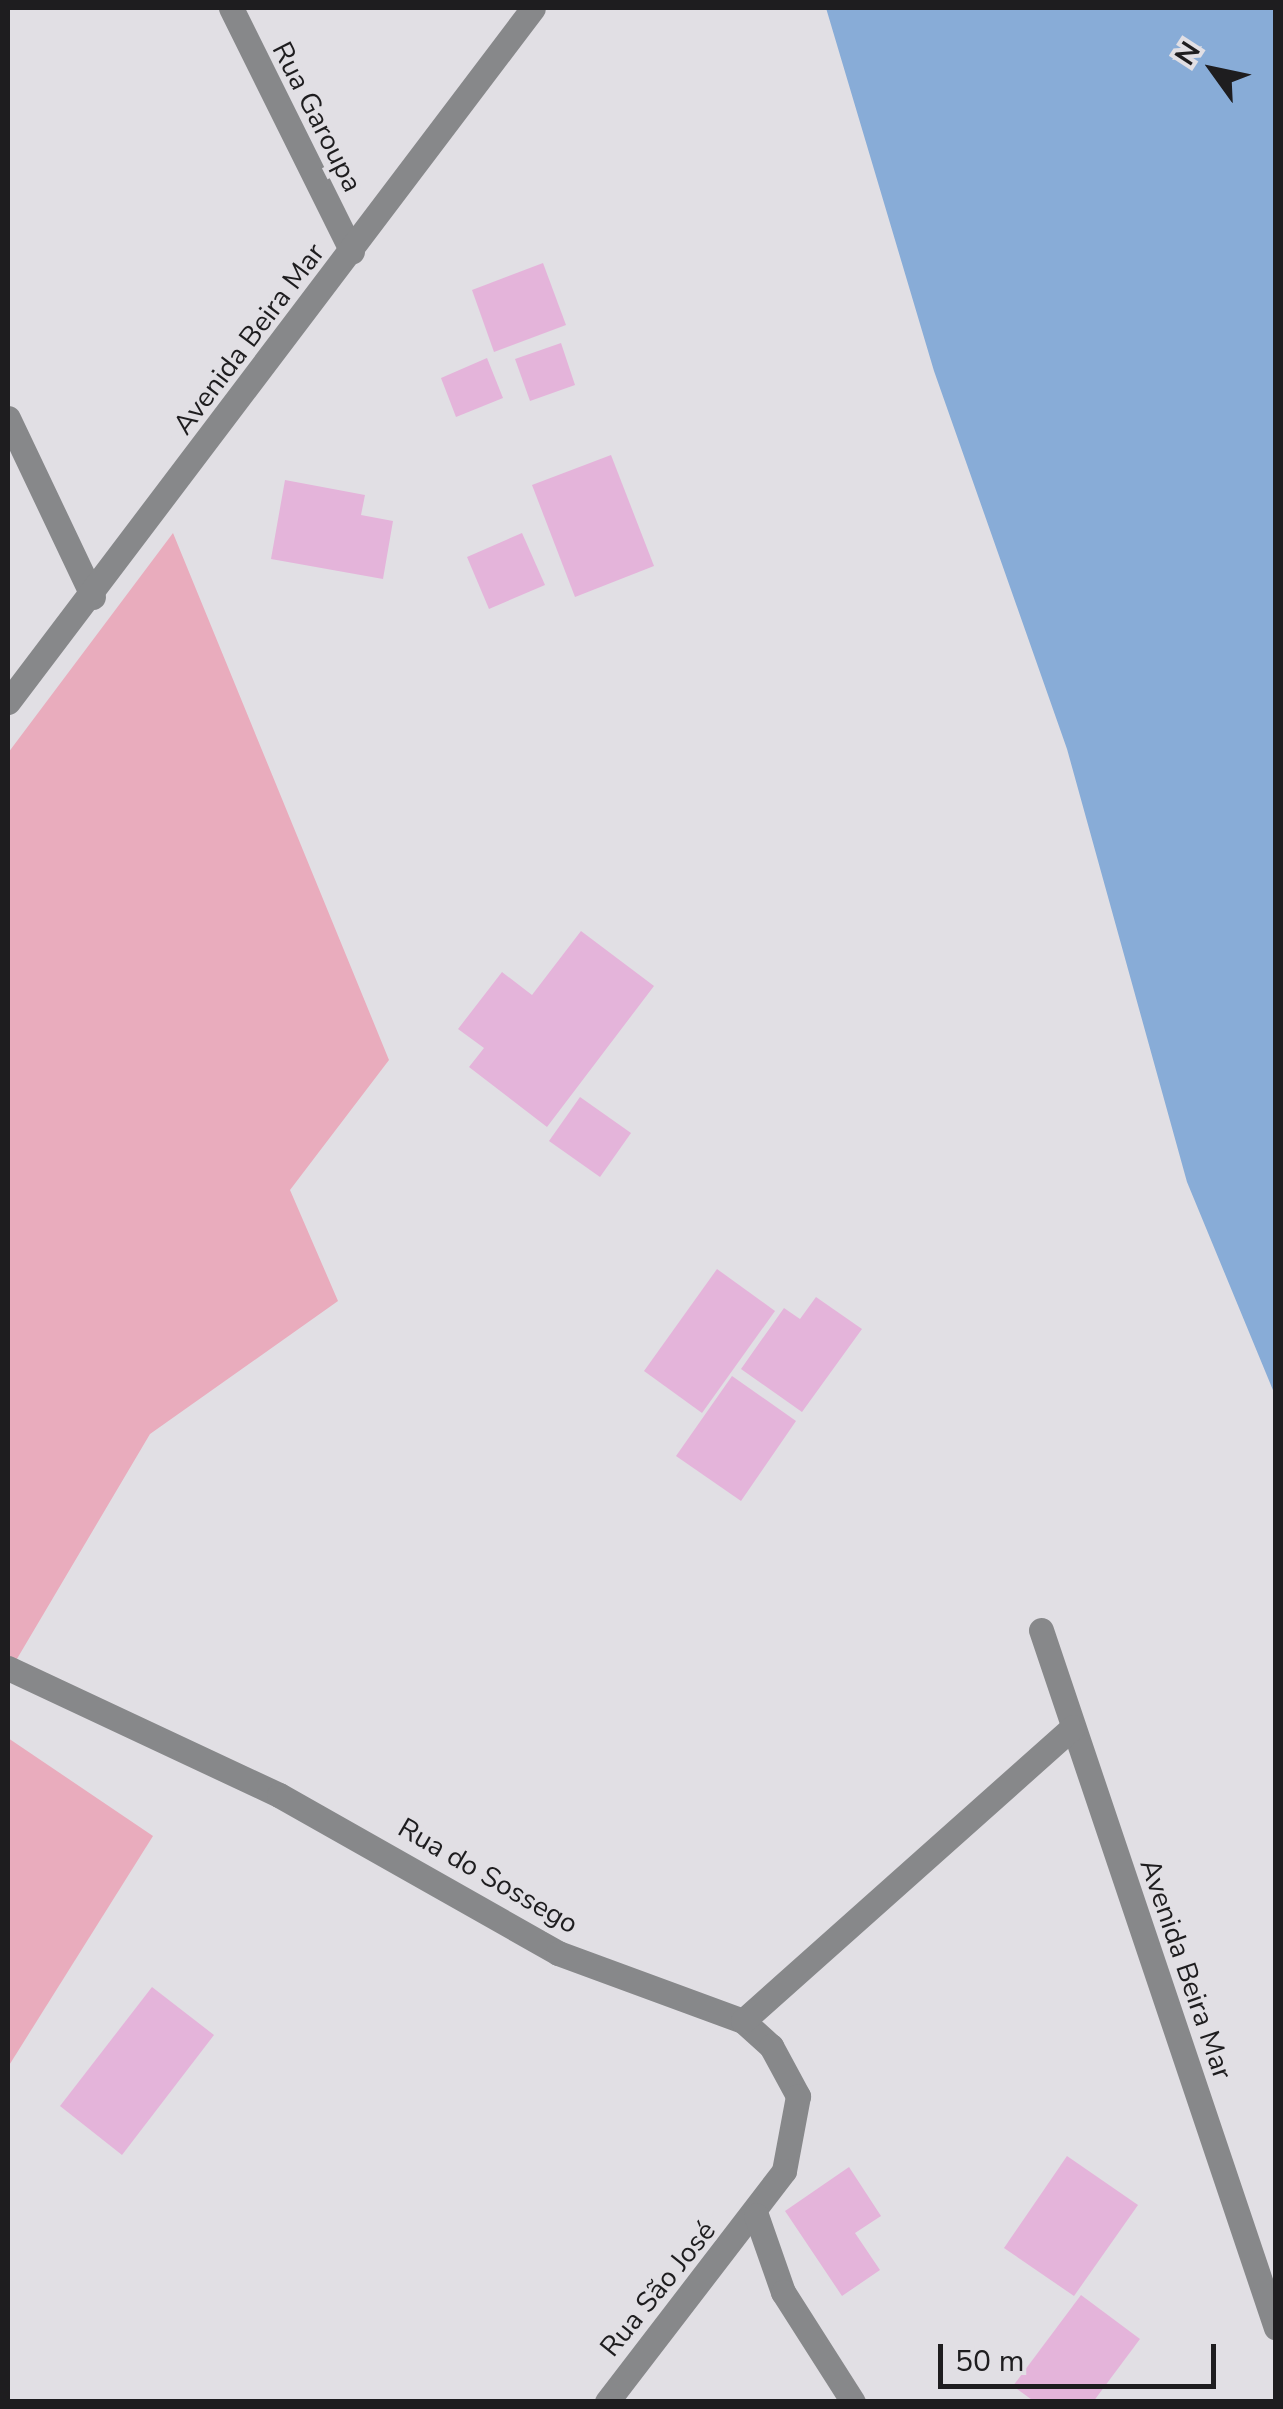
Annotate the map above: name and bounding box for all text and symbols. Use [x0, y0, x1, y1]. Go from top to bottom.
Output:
north arrow [1163, 20, 1263, 120]
text: N [1166, 35, 1209, 73]
street label: Rua Garoupa [265, 36, 369, 198]
street label: Avenida Beira Mar [166, 237, 332, 441]
street label: Rua do Sossego [392, 1811, 584, 1941]
street label: Avenida Beira Mar [1133, 1855, 1239, 2083]
street label: Rua São José [593, 2215, 723, 2363]
scale bar [943, 2324, 1220, 2386]
text: 50 m [955, 2341, 1024, 2382]

